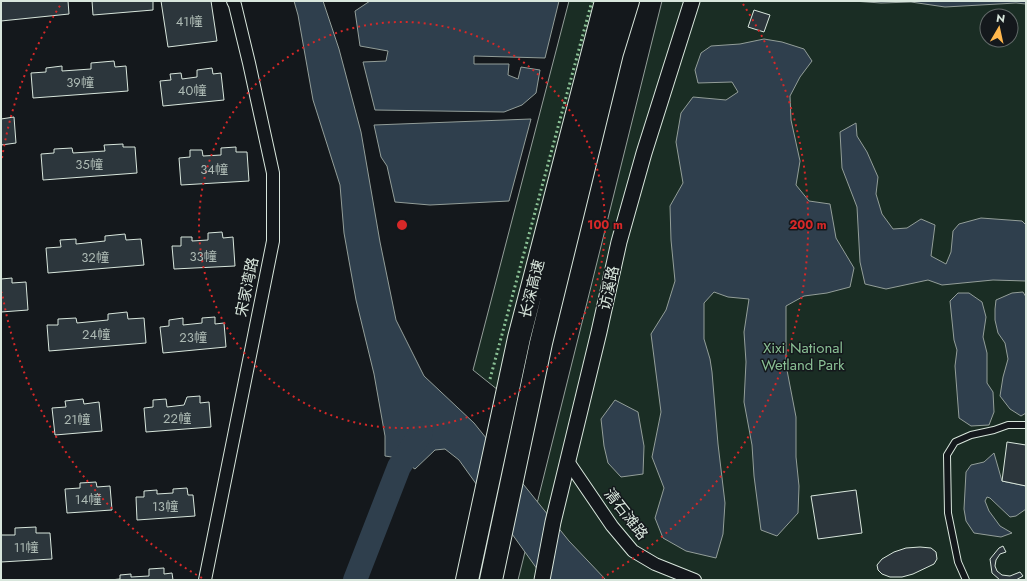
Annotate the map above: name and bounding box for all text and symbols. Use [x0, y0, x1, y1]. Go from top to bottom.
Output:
north arrow [979, 8, 1019, 48]
text: N [995, 10, 1006, 27]
house number: 41幢 [176, 12, 202, 31]
house number: 39幢 [66, 73, 94, 92]
house number: 40幢 [178, 81, 206, 100]
house number: 35幢 [75, 155, 103, 174]
house number: 34幢 [200, 160, 228, 179]
text: 100 m [587, 216, 623, 234]
text: 200 m [789, 216, 827, 234]
centre of rings [395, 218, 409, 232]
house number: 33幢 [189, 247, 217, 266]
house number: 32幢 [81, 248, 109, 267]
street label: 宋家湾路 [230, 255, 264, 319]
street label: 长深高速 [514, 257, 550, 321]
street label: 访溪路 [594, 264, 624, 312]
house number: 24幢 [82, 325, 110, 344]
house number: 23幢 [179, 328, 207, 347]
park label: Xixi National Wetland Park [761, 337, 845, 376]
house number: 22幢 [163, 409, 191, 428]
house number: 21幢 [64, 410, 90, 429]
street label: 清石滩路 [599, 484, 653, 544]
house number: 14幢 [75, 490, 101, 509]
house number: 13幢 [152, 497, 178, 516]
house number: 11幢 [14, 538, 38, 557]

